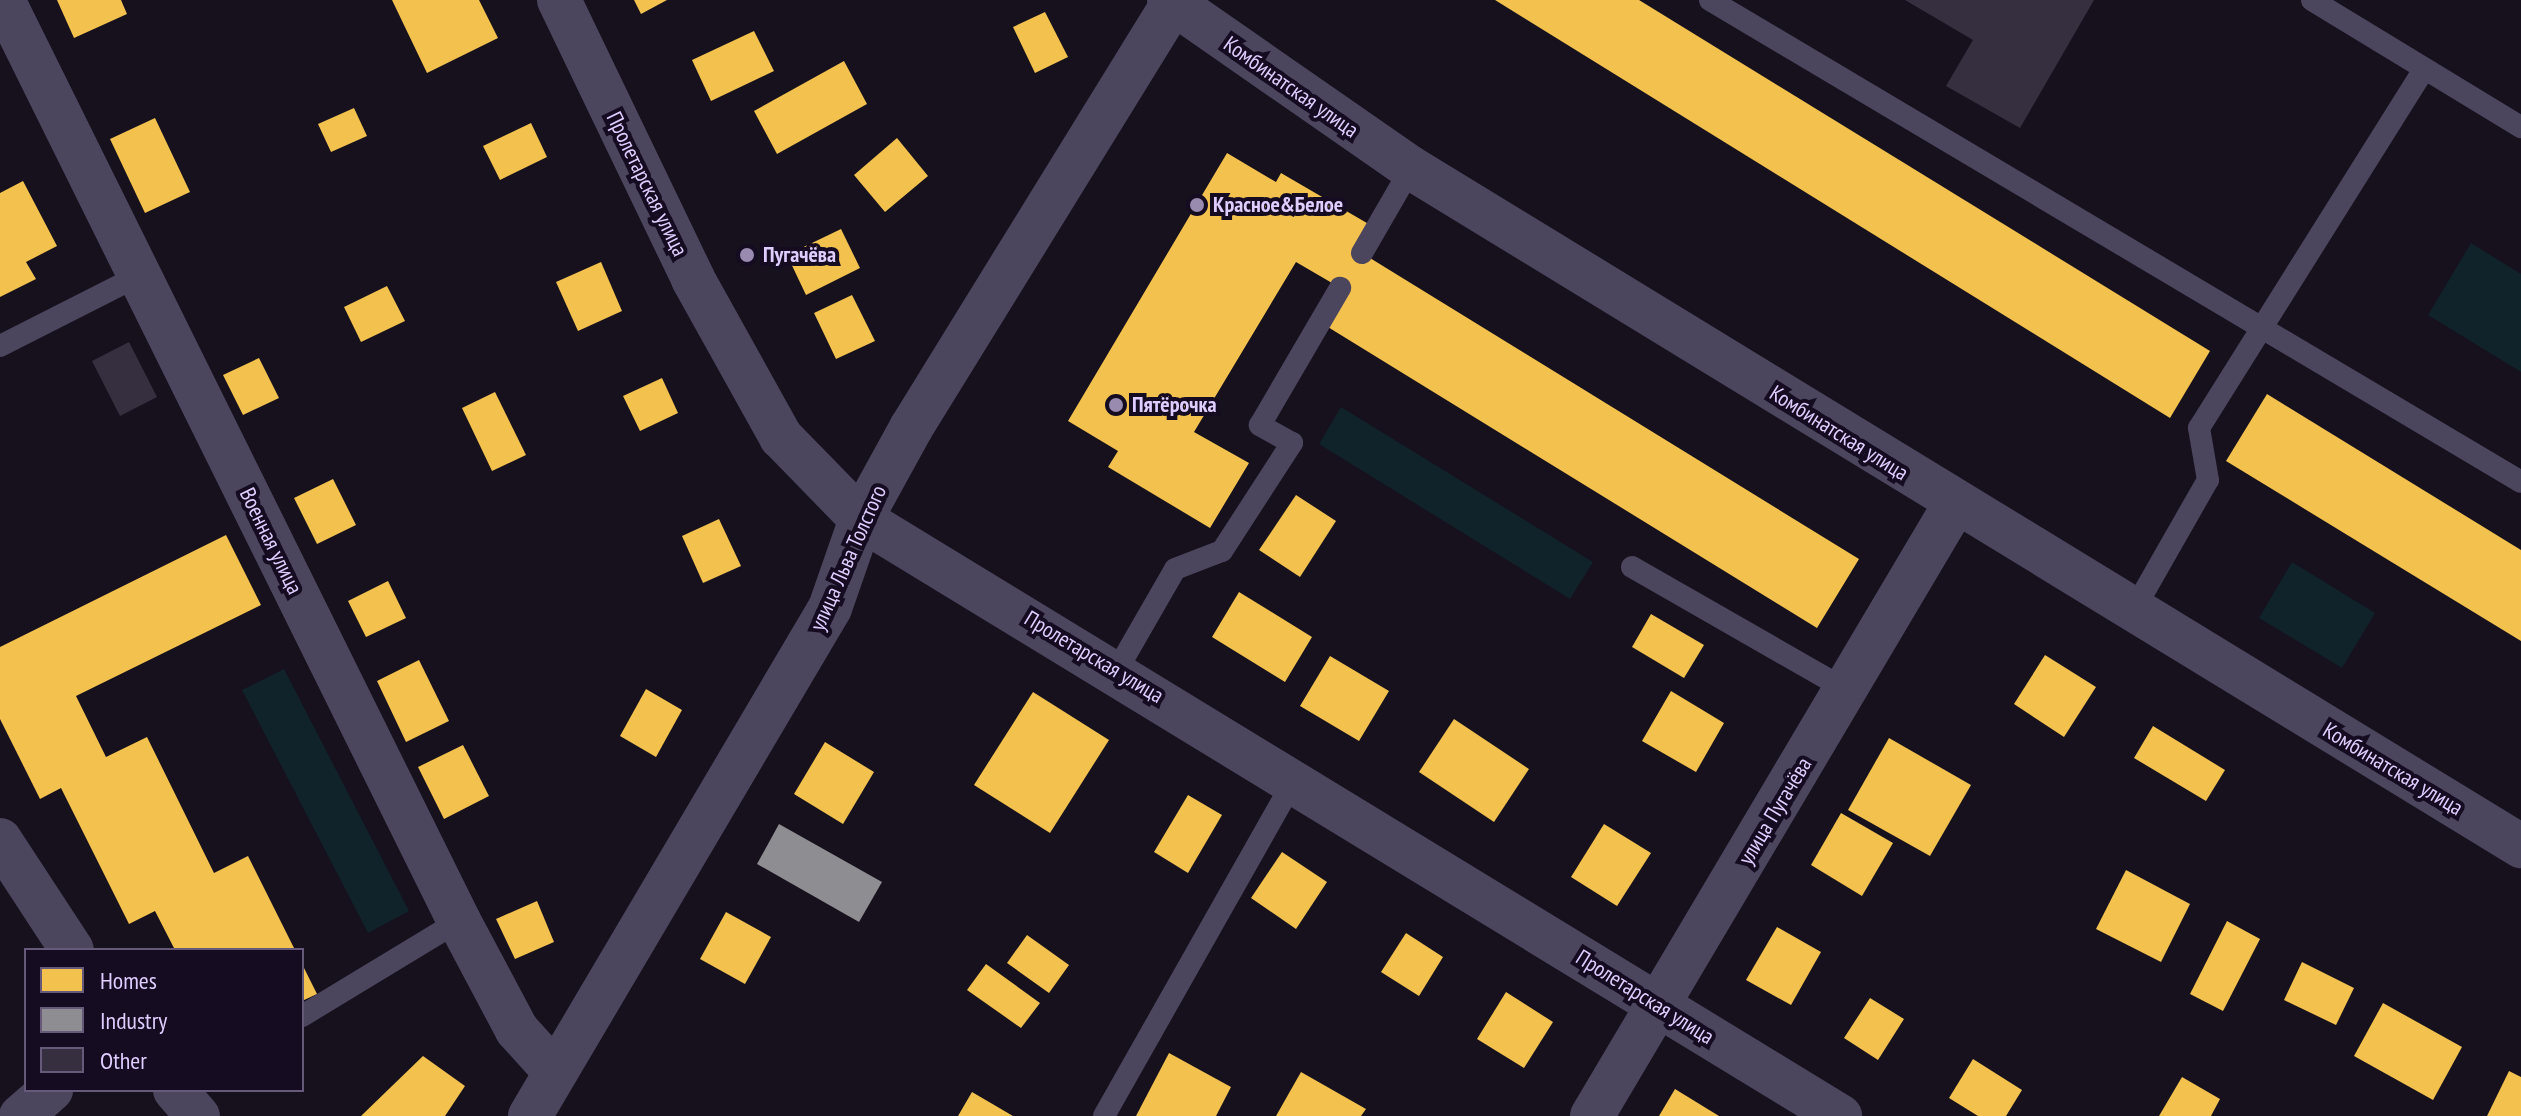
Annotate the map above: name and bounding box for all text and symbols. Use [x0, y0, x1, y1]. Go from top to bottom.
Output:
street label: Комбинатская улица [1219, 31, 1363, 143]
street label: Пролетарская улица [601, 107, 693, 261]
place label: Красное&Белое [1213, 192, 1343, 218]
marker: Красное&Белое [1188, 196, 1206, 214]
place label: Пугачёва [763, 242, 836, 268]
marker: Пугачёва [738, 246, 756, 264]
street label: Комбинатская улица [1765, 380, 1913, 486]
place label: Пятёрочка [1132, 392, 1217, 418]
marker: Пятёрочка [1107, 396, 1125, 414]
street label: улица Льва Толстого [804, 481, 892, 635]
street label: Военная улица [234, 483, 308, 599]
street label: Пролетарская улица [1020, 605, 1168, 709]
street label: Комбинатская улица [2318, 717, 2468, 821]
street label: улица Пугачёва [1733, 753, 1817, 869]
street label: Пролетарская улица [1571, 944, 1719, 1050]
legend [24, 948, 304, 1092]
text: Homes [100, 965, 157, 996]
text: Industry [100, 1005, 167, 1036]
text: Other [100, 1045, 147, 1076]

